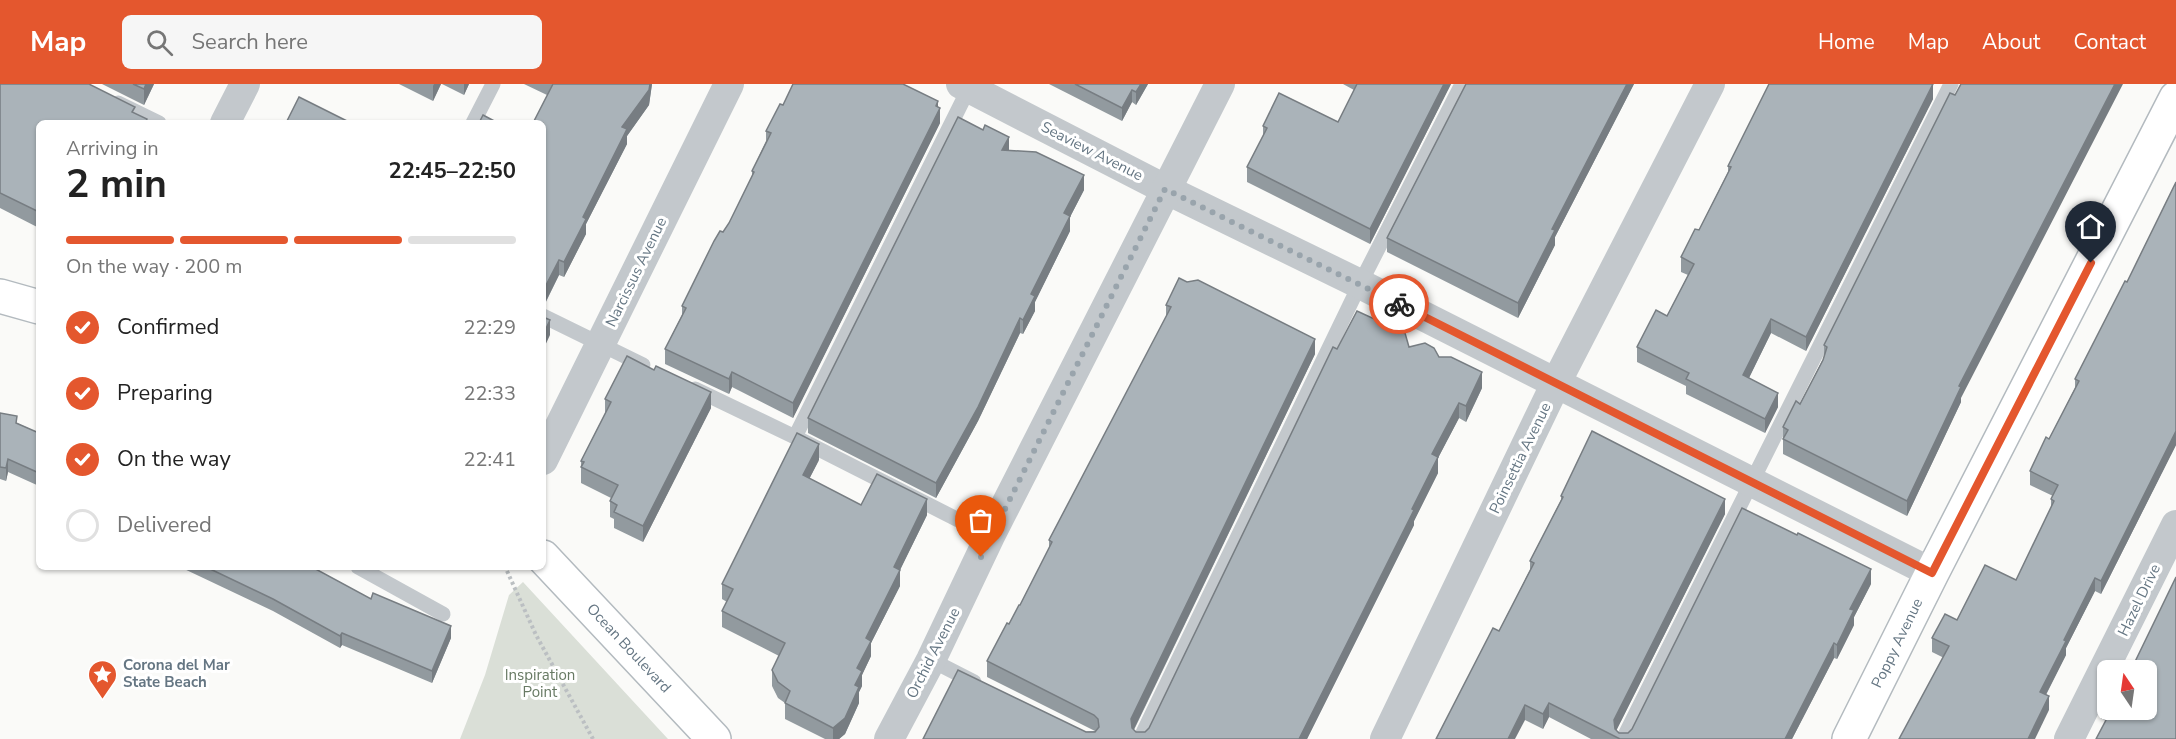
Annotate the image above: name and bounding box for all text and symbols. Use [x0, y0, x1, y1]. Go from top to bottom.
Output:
search box [122, 15, 542, 69]
text: Map [30, 23, 86, 61]
icon: search [143, 26, 176, 59]
text: Search here [191, 27, 308, 57]
text: Home [1818, 28, 1875, 56]
text: Map [1908, 28, 1949, 56]
text: About [1982, 28, 2040, 56]
text: Contact [2073, 28, 2146, 56]
street label: Seaview Avenue [1038, 117, 1146, 185]
text: Arriving in [66, 135, 159, 162]
text: 22:45–22:50 [388, 156, 516, 186]
text: 2 min [66, 158, 167, 211]
pin [2065, 201, 2116, 263]
icon: home [2074, 210, 2107, 243]
street label: Narcissus Avenue [601, 214, 671, 330]
text: On the way · 200 m [66, 253, 242, 280]
courier [1369, 274, 1429, 334]
icon: bike [1383, 288, 1416, 321]
icon: check [66, 311, 99, 344]
text: Confirmed [117, 312, 219, 342]
text: 22:29 [463, 314, 516, 341]
icon: check [66, 377, 99, 410]
text: Preparing [117, 378, 213, 408]
text: 22:33 [463, 380, 516, 407]
street label: Poinsettia Avenue [1484, 399, 1556, 517]
icon: check [66, 443, 99, 476]
text: On the way [117, 444, 231, 474]
text: 22:41 [463, 446, 516, 473]
pin [955, 495, 1006, 557]
icon: bag [964, 504, 997, 537]
text: Delivered [117, 510, 212, 540]
street label: Hazel Drive [2113, 561, 2165, 639]
street label: Poppy Avenue [1867, 595, 1927, 691]
street label: Ocean Boulevard [582, 599, 676, 697]
street label: Orchid Avenue [902, 604, 964, 702]
place label: Corona del Mar State Beach [123, 655, 230, 692]
place icon: Corona del Mar State Beach [86, 658, 118, 700]
north arrow [2097, 660, 2157, 720]
map controls [2097, 660, 2157, 720]
park label: Inspiration Point [505, 665, 575, 702]

